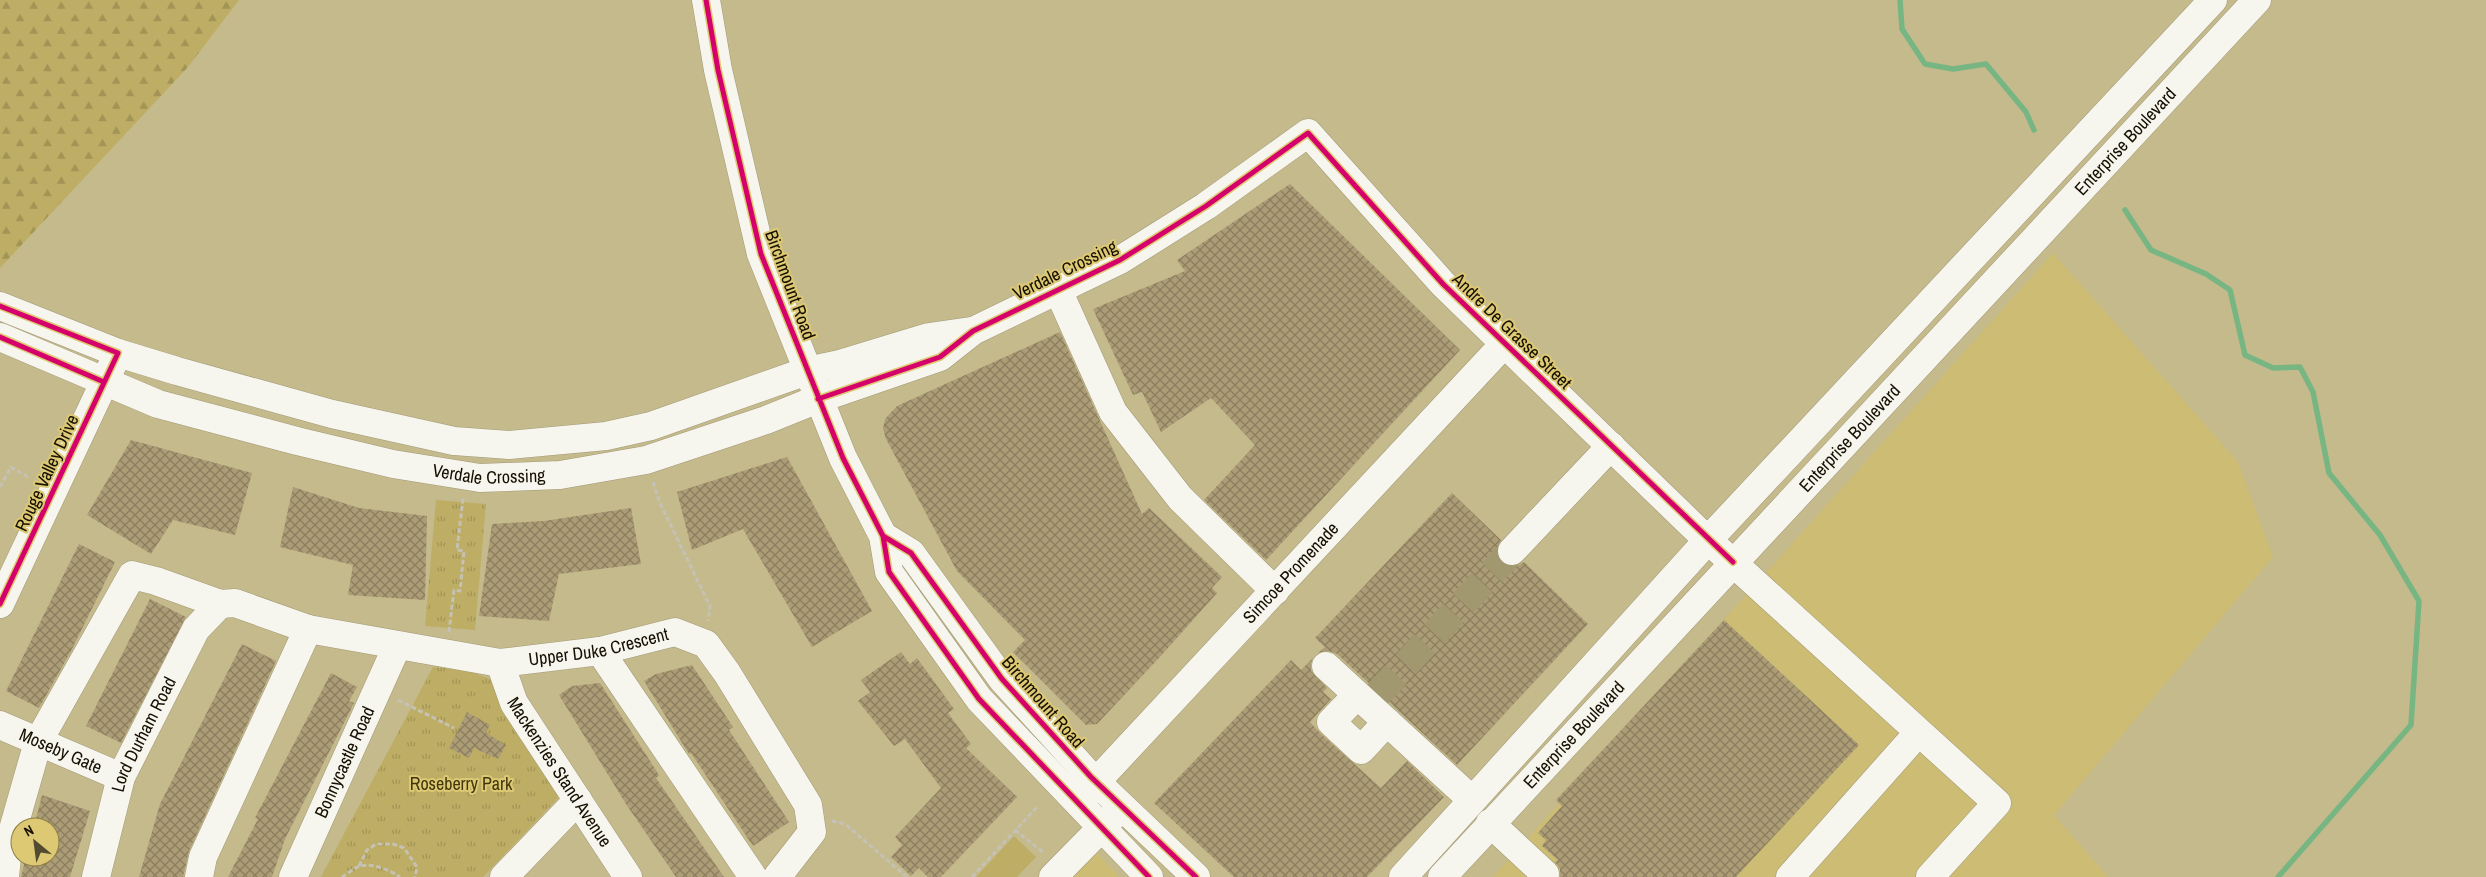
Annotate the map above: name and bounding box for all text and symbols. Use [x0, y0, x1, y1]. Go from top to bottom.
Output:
street label: Enterprise Boulevard [2069, 82, 2182, 201]
street label: Birchmount Road [759, 227, 822, 343]
street label: Verdale Crossing [1008, 233, 1122, 306]
street label: Andre De Grasse Street [1446, 266, 1578, 394]
street label: Enterprise Boulevard [1793, 379, 1906, 497]
street label: Rouge Valley Drive [9, 410, 85, 535]
street label: Verdale Crossing [431, 458, 547, 490]
street label: Simcoe Promenade [1237, 516, 1344, 629]
street label: Upper Duke Crescent [527, 621, 671, 671]
street label: Birchmount Road [996, 650, 1090, 753]
street label: Lord Durham Road [105, 672, 182, 794]
street label: Enterprise Boulevard [1517, 675, 1630, 794]
street label: Mackenzies Stand Avenue [501, 692, 618, 852]
street label: Bonnycastle Road [308, 702, 380, 822]
street label: Moseby Gate [16, 722, 106, 779]
park label: Roseberry Park [410, 771, 513, 796]
north arrow [10, 817, 60, 867]
text: N [21, 821, 37, 841]

